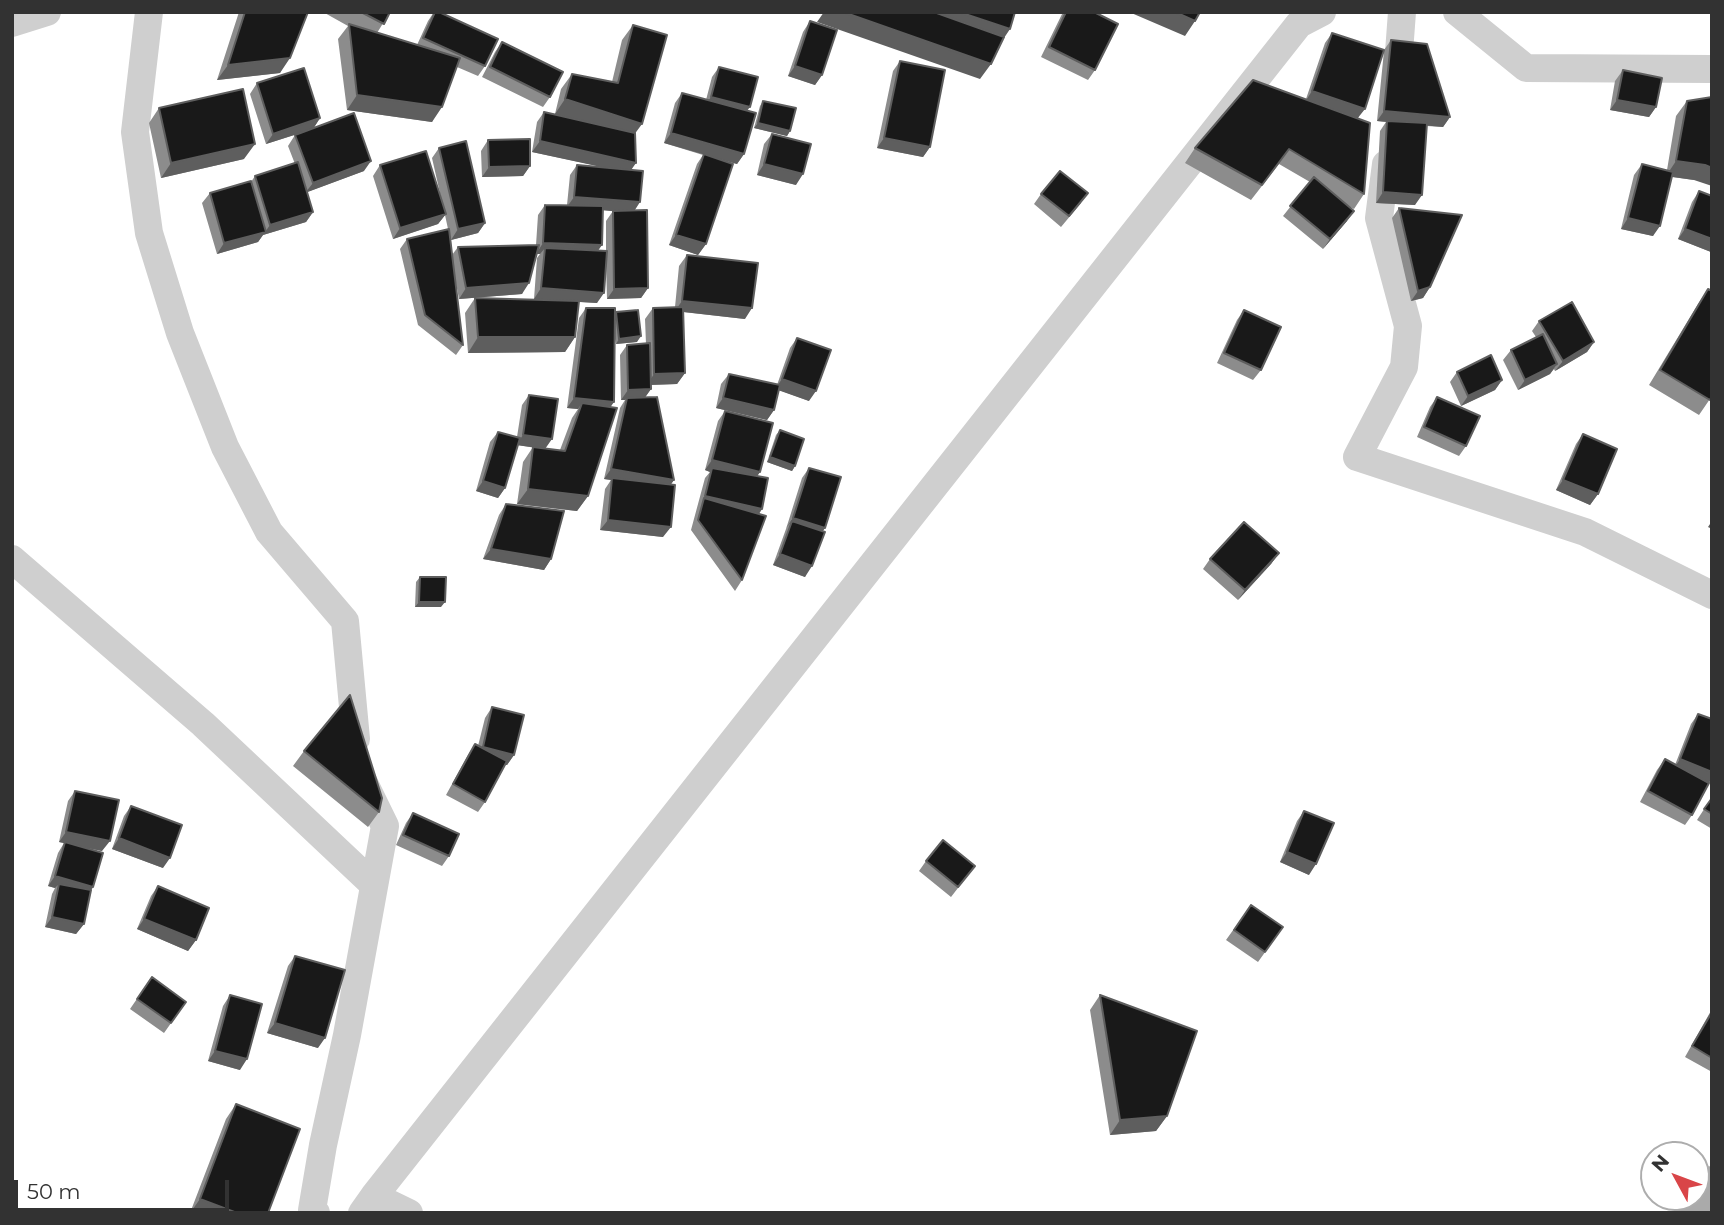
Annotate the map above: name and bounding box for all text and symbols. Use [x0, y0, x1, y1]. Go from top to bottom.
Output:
north arrow [1640, 1141, 1710, 1211]
text: N [1647, 1150, 1674, 1177]
scale bar [18, 1166, 233, 1210]
text: 50 m [27, 1179, 81, 1204]

